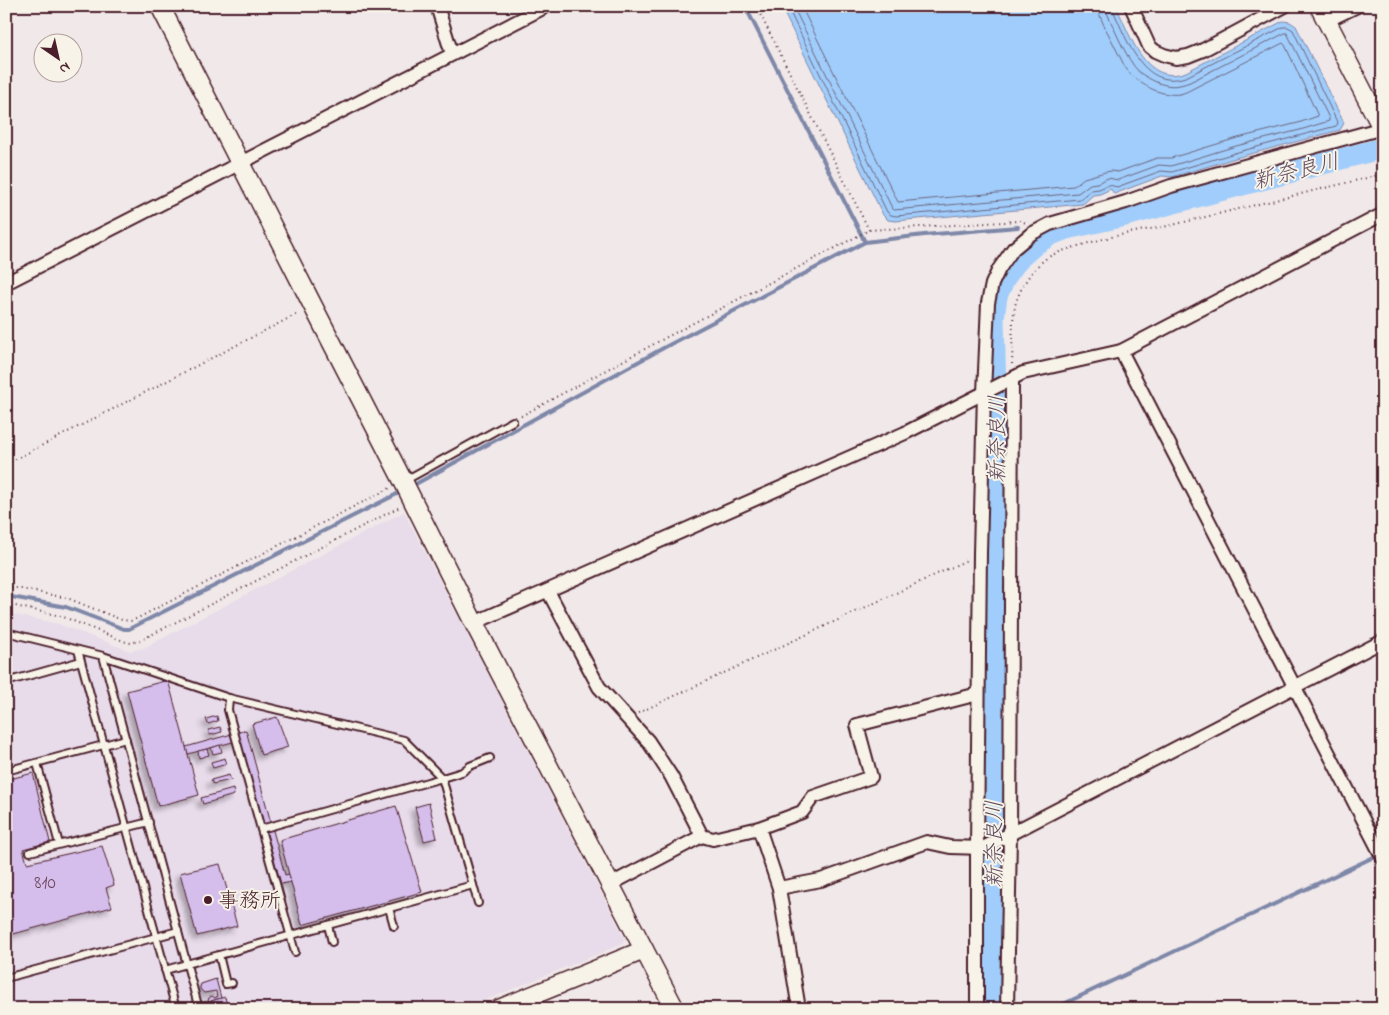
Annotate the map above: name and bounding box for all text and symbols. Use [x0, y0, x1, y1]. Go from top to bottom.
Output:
north arrow [32, 32, 82, 82]
text: N [55, 56, 74, 79]
water label: 新奈良川 [1250, 147, 1343, 199]
water label: 新奈良川 [983, 395, 1015, 483]
water label: 新奈良川 [980, 800, 1012, 888]
house number: 810 [34, 870, 56, 897]
place label: 事務所 [218, 887, 281, 917]
marker: 事務所 [202, 894, 214, 906]

